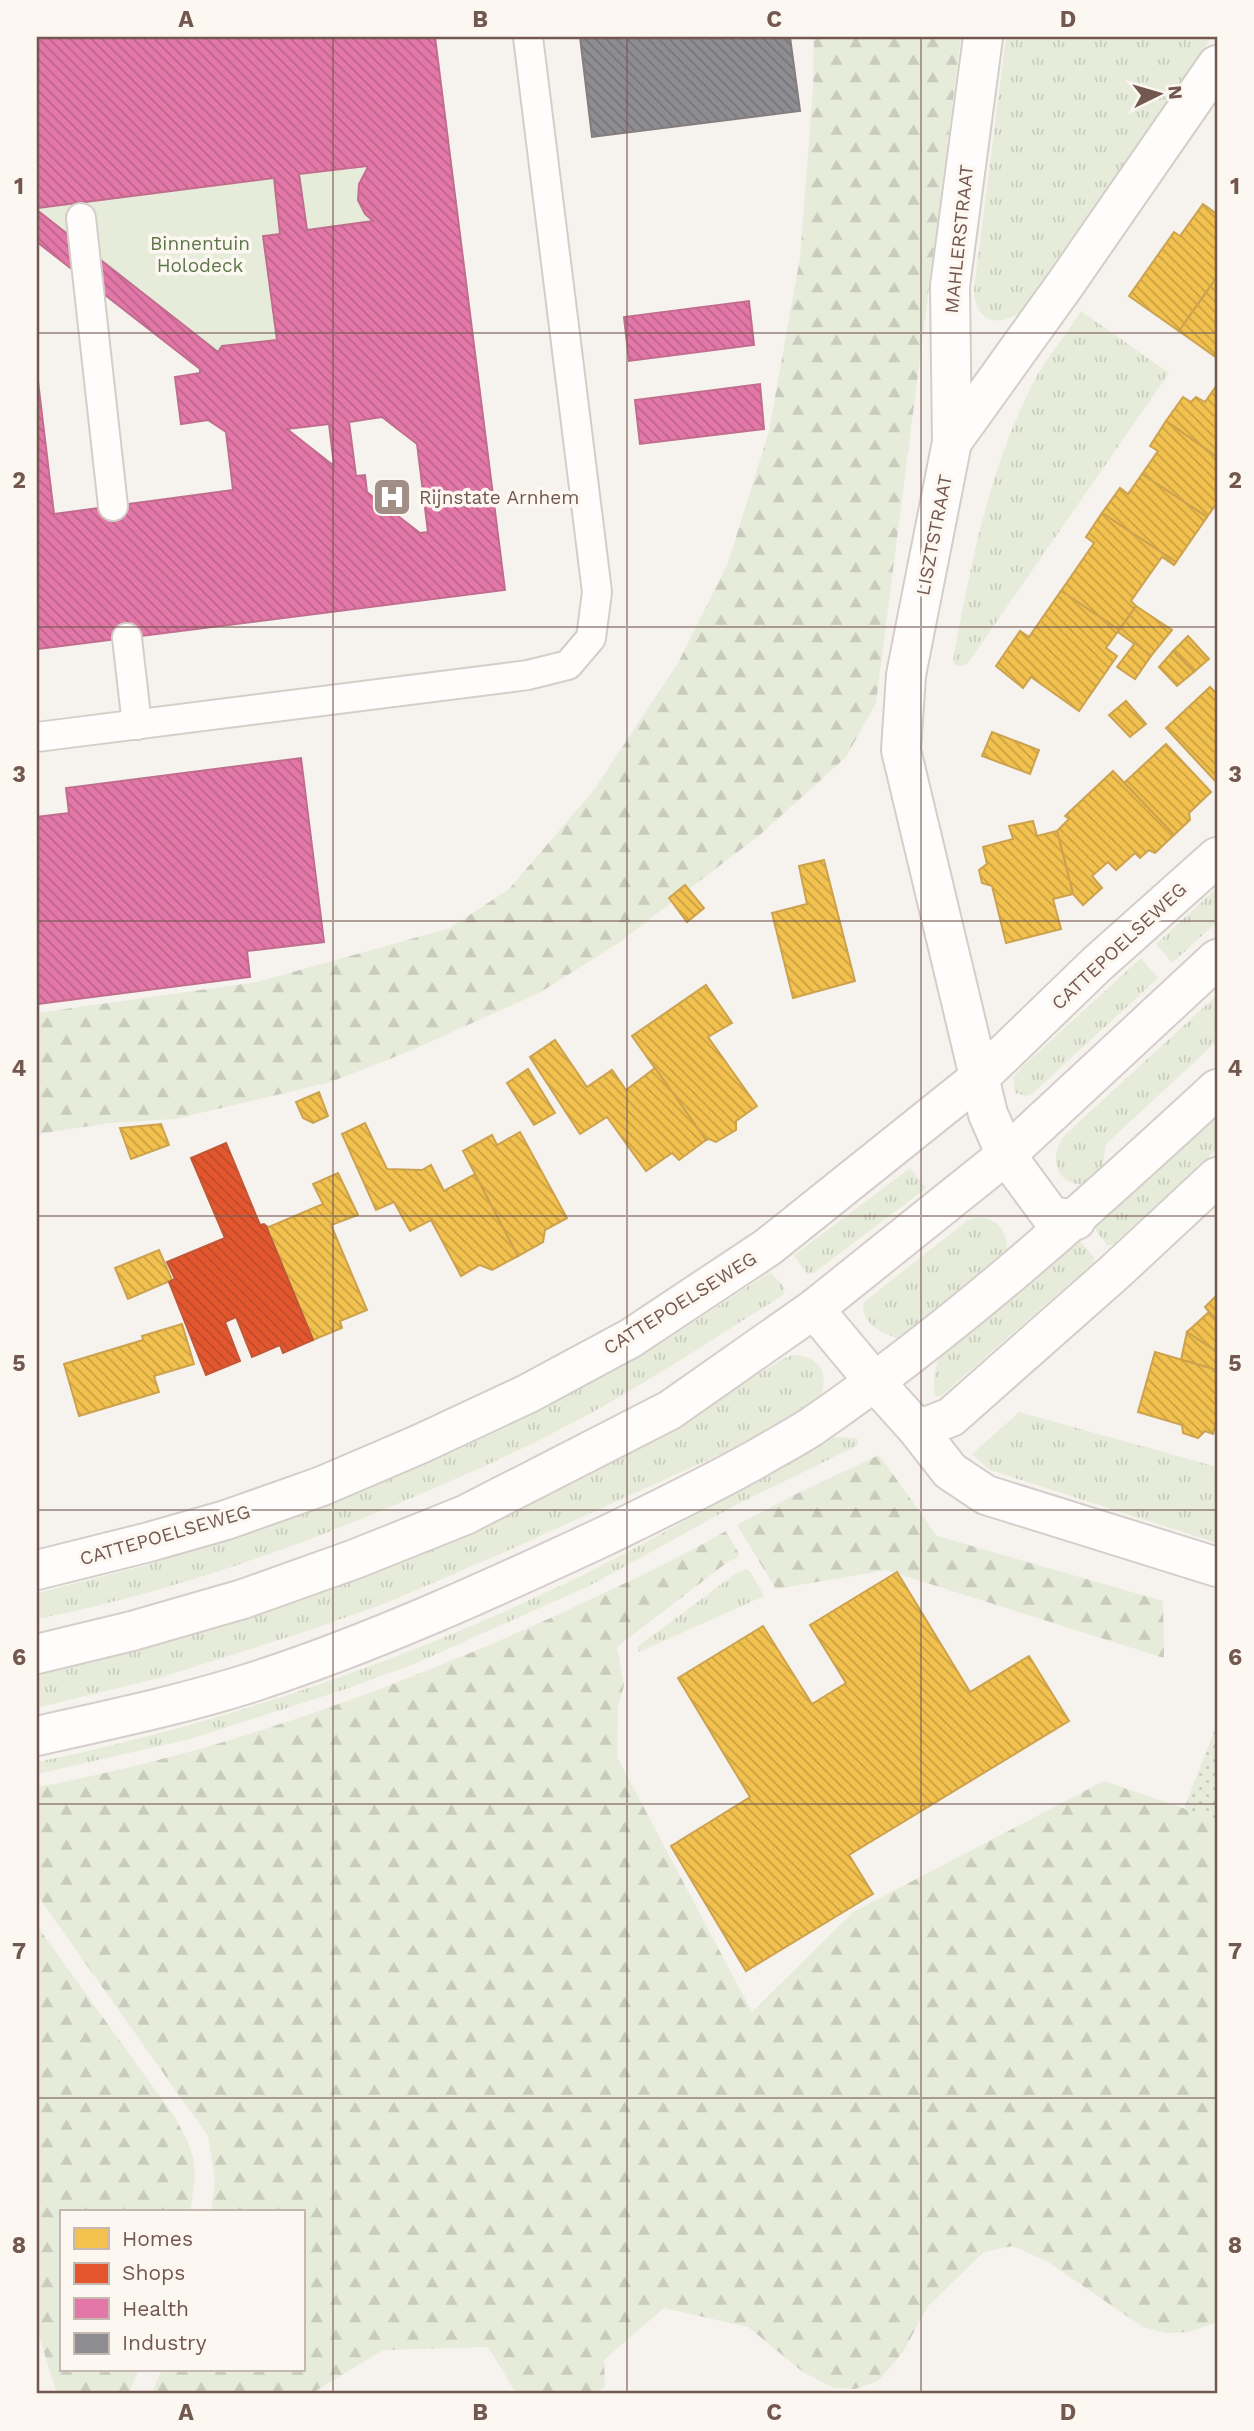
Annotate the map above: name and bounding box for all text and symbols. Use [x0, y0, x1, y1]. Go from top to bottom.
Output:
text: A [178, 6, 194, 33]
text: B [472, 6, 488, 33]
text: C [766, 6, 782, 33]
text: D [1060, 6, 1076, 33]
north arrow [1124, 60, 1194, 130]
text: N [1163, 85, 1188, 101]
street label: MAHLERSTRAAT [940, 164, 978, 314]
text: 1 [14, 173, 24, 200]
text: 1 [1230, 173, 1240, 200]
park label: Binnentuin Holodeck [150, 232, 250, 277]
text: 2 [12, 467, 26, 494]
text: 2 [1228, 467, 1242, 494]
street label: LISZTSTRAAT [911, 473, 957, 597]
hospital icon: Rijnstate Arnhem [371, 476, 413, 518]
place label: Rijnstate Arnhem [419, 486, 579, 509]
text: 3 [12, 761, 26, 788]
text: 3 [1228, 761, 1242, 788]
street label: CATTEPOELSEWEG [1047, 877, 1191, 1015]
text: 4 [12, 1055, 27, 1082]
text: 4 [1228, 1055, 1243, 1082]
street label: CATTEPOELSEWEG [599, 1247, 761, 1359]
text: 5 [12, 1350, 26, 1377]
text: 5 [1228, 1350, 1242, 1377]
street label: CATTEPOELSEWEG [77, 1500, 253, 1570]
text: 6 [12, 1644, 26, 1671]
text: 6 [1228, 1644, 1242, 1671]
text: 7 [12, 1938, 26, 1965]
text: 7 [1228, 1938, 1242, 1965]
legend [60, 2210, 304, 2372]
text: Homes [122, 2226, 193, 2251]
text: 8 [12, 2232, 26, 2259]
text: 8 [1228, 2232, 1242, 2259]
text: Shops [122, 2260, 185, 2285]
text: Health [122, 2296, 189, 2321]
text: Industry [122, 2330, 207, 2355]
text: A [178, 2399, 194, 2426]
text: B [472, 2399, 488, 2426]
text: C [766, 2399, 782, 2426]
text: D [1060, 2399, 1076, 2426]

